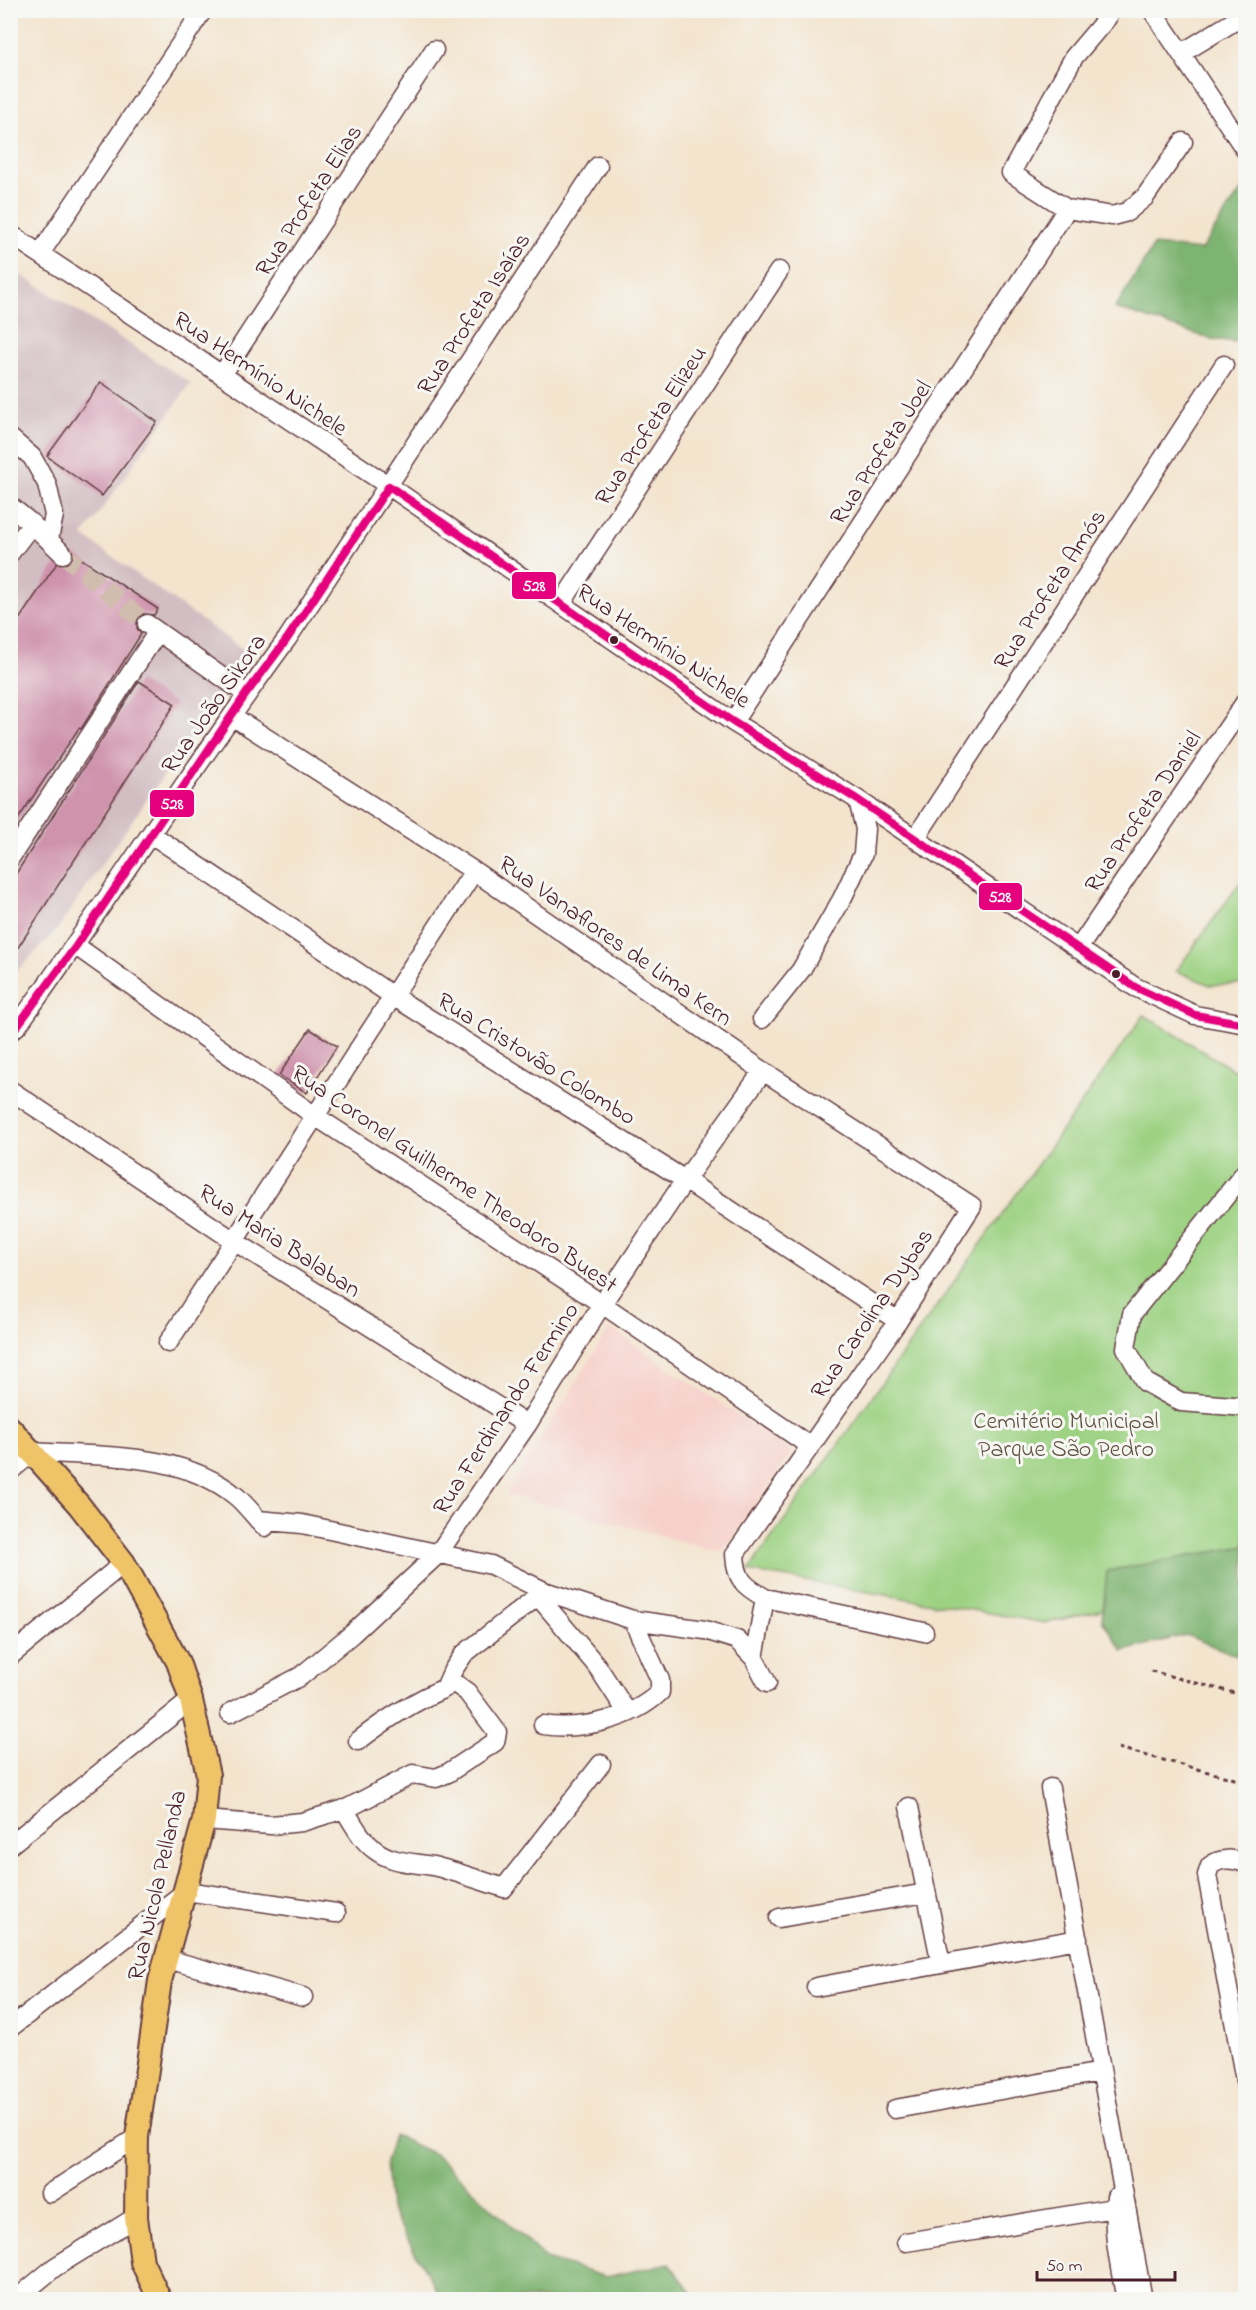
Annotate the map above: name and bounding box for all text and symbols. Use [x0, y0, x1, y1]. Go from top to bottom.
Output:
street label: Rua Profeta Elias [248, 118, 372, 284]
street label: Rua Profeta Isaías [409, 226, 541, 403]
street label: Rua Hermínio Nichele [165, 304, 354, 447]
street label: Rua Profeta Elizeu [587, 339, 717, 513]
street label: Rua Profeta Joel [822, 374, 942, 533]
street label: Rua Profeta Amós [986, 503, 1116, 678]
line badge: 528 [511, 571, 557, 600]
text: 528 [522, 575, 546, 599]
street label: Rua Hermínio Nichele [568, 576, 757, 719]
street label: Rua João Sikora [154, 627, 276, 782]
unlabelled marker [608, 634, 620, 646]
street label: Rua Profeta Daniel [1077, 724, 1211, 900]
line badge: 528 [149, 789, 195, 818]
text: 528 [160, 793, 184, 817]
street label: Rua Vanaflores de Lima Kern [490, 848, 739, 1036]
line badge: 528 [978, 882, 1023, 911]
text: 528 [988, 886, 1012, 910]
unlabelled marker [1110, 968, 1122, 980]
street label: Rua Cristovão Colombo [429, 985, 642, 1136]
street label: Rua Coronel Guilherme Theodoro Buest [283, 1057, 624, 1303]
street label: Rua Maria Balaban [190, 1176, 367, 1308]
street label: Rua Carolina Dybas [803, 1222, 944, 1407]
street label: Rua Ferdinando Fermino [425, 1296, 589, 1522]
park label: Cemitério Municipal Parque São Pedro [973, 1405, 1159, 1468]
street label: Rua Nicola Pellanda [120, 1787, 197, 1984]
scale bar [1037, 2244, 1175, 2282]
text: 50 m [1046, 2254, 1083, 2280]

